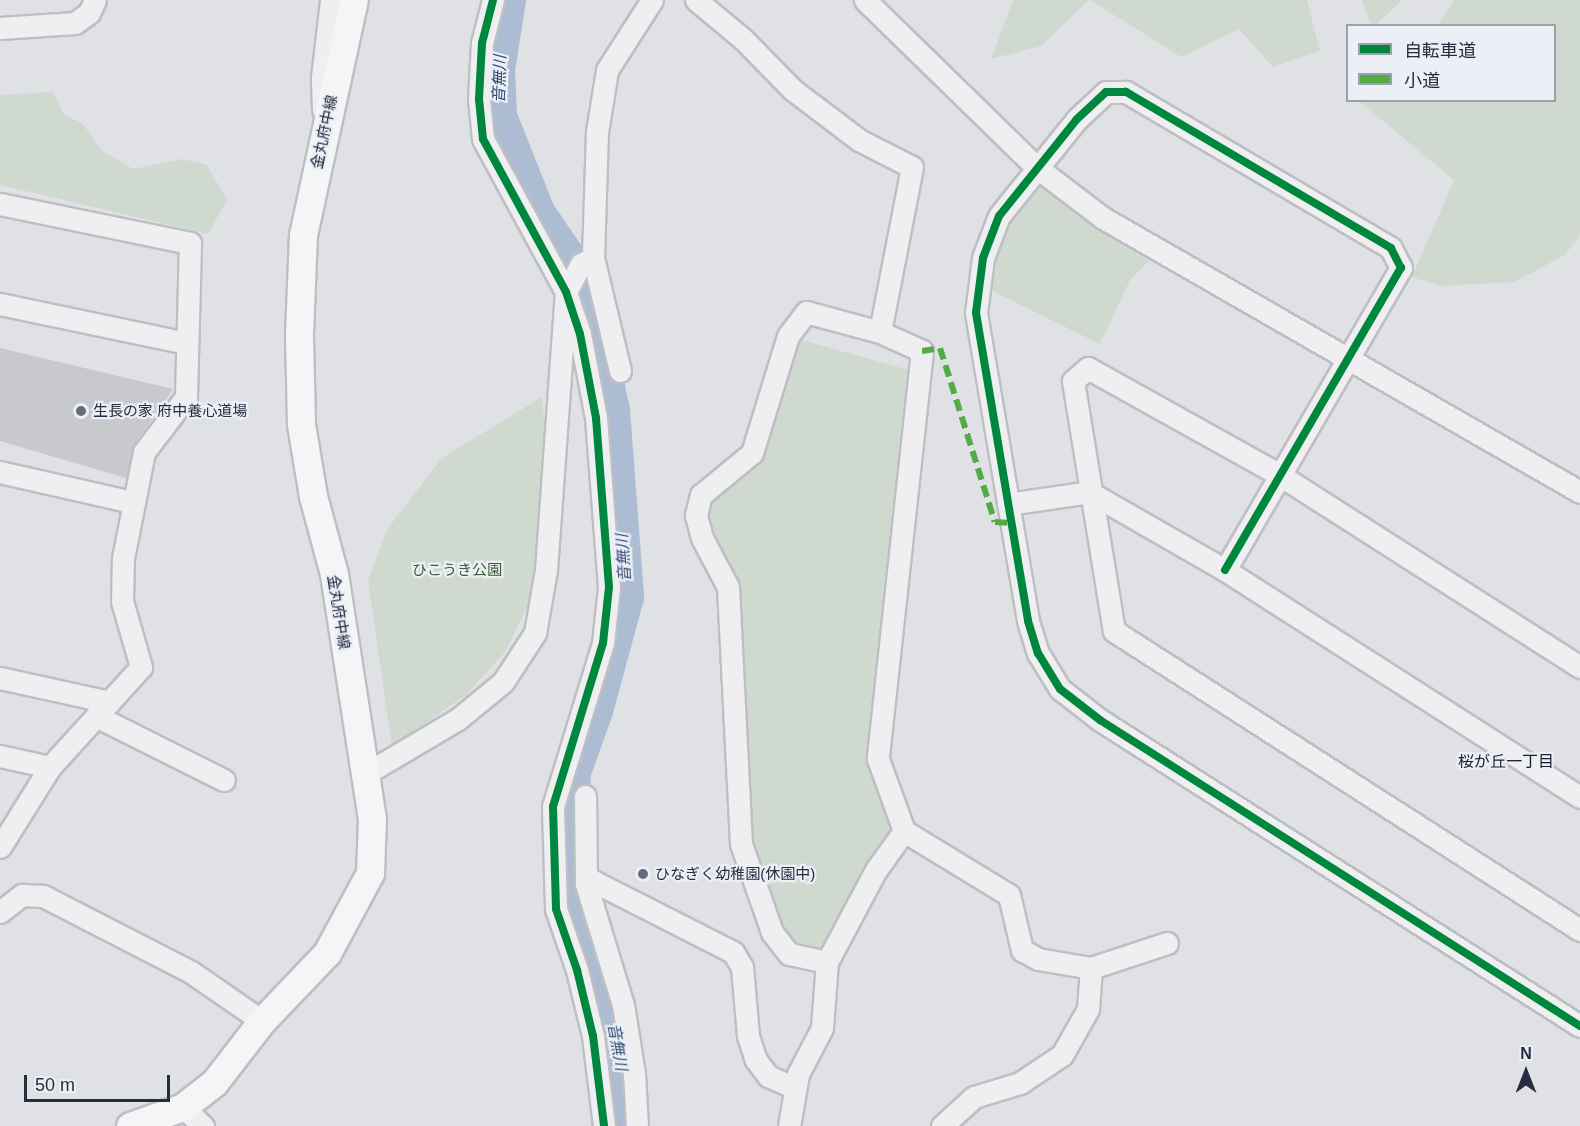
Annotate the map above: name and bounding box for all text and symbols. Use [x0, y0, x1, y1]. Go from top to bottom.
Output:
legend [1346, 24, 1556, 102]
text: 自転車道 [1404, 41, 1476, 61]
water label: 音無川 [490, 55, 510, 103]
text: 小道 [1404, 71, 1440, 91]
street label: 金丸府中線 [307, 93, 341, 171]
place label: 生長の家 府中養心道場 [93, 402, 247, 420]
marker: 生長の家 府中養心道場 [74, 404, 88, 418]
water label: 音無川 [613, 533, 635, 583]
park label: ひこうき公園 [412, 561, 502, 579]
street label: 金丸府中線 [324, 574, 354, 650]
district label: 桜が丘一丁目 [1458, 752, 1554, 772]
place label: ひなぎく幼稚園(休園中) [655, 865, 815, 883]
marker: ひなぎく幼稚園(休園中) [636, 867, 650, 881]
water label: 音無川 [603, 1022, 631, 1072]
north arrow [1496, 1042, 1556, 1102]
text: N [1520, 1045, 1532, 1062]
scale bar [27, 1063, 172, 1101]
text: 50 m [35, 1075, 75, 1095]

